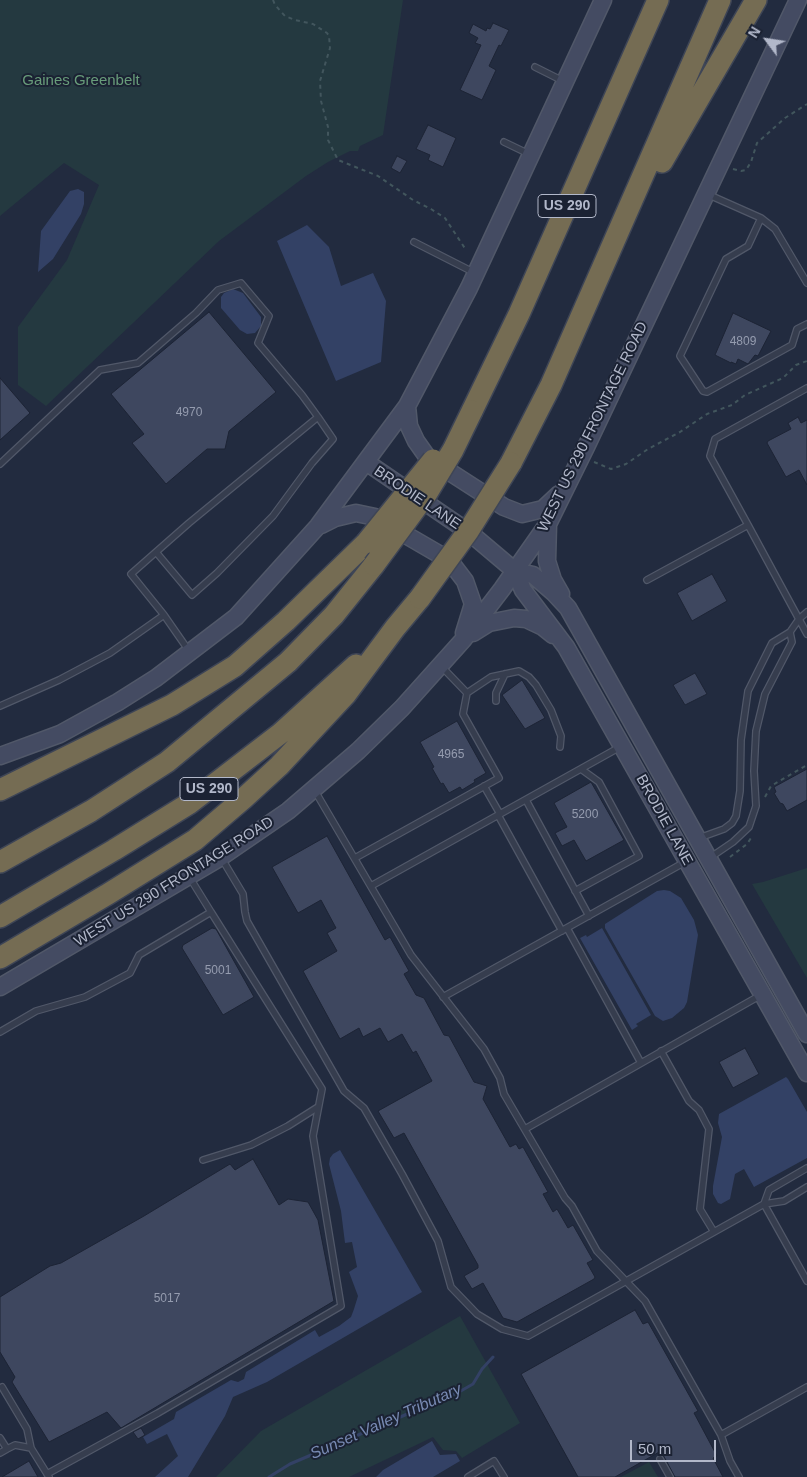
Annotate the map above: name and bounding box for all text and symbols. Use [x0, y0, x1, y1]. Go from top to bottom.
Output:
north arrow [742, 15, 792, 65]
text: N [745, 24, 764, 41]
park label: Gaines Greenbelt [22, 72, 140, 90]
road number: US 290 [538, 195, 596, 218]
street label: WEST US 290 FRONTAGE ROAD [534, 319, 652, 535]
house number: 4809 [730, 335, 756, 349]
house number: 4970 [176, 406, 202, 420]
street label: BRODIE LANE [370, 462, 464, 534]
house number: 4965 [438, 748, 464, 762]
street label: BRODIE LANE [632, 772, 696, 868]
road number: US 290 [180, 778, 238, 801]
house number: 5200 [572, 808, 598, 822]
street label: WEST US 290 FRONTAGE ROAD [71, 813, 277, 951]
house number: 5001 [205, 964, 231, 978]
house number: 5017 [154, 1292, 180, 1306]
water label: Sunset Valley Tributary [307, 1380, 465, 1464]
scale bar [632, 1430, 718, 1462]
text: 50 m [638, 1440, 671, 1457]

